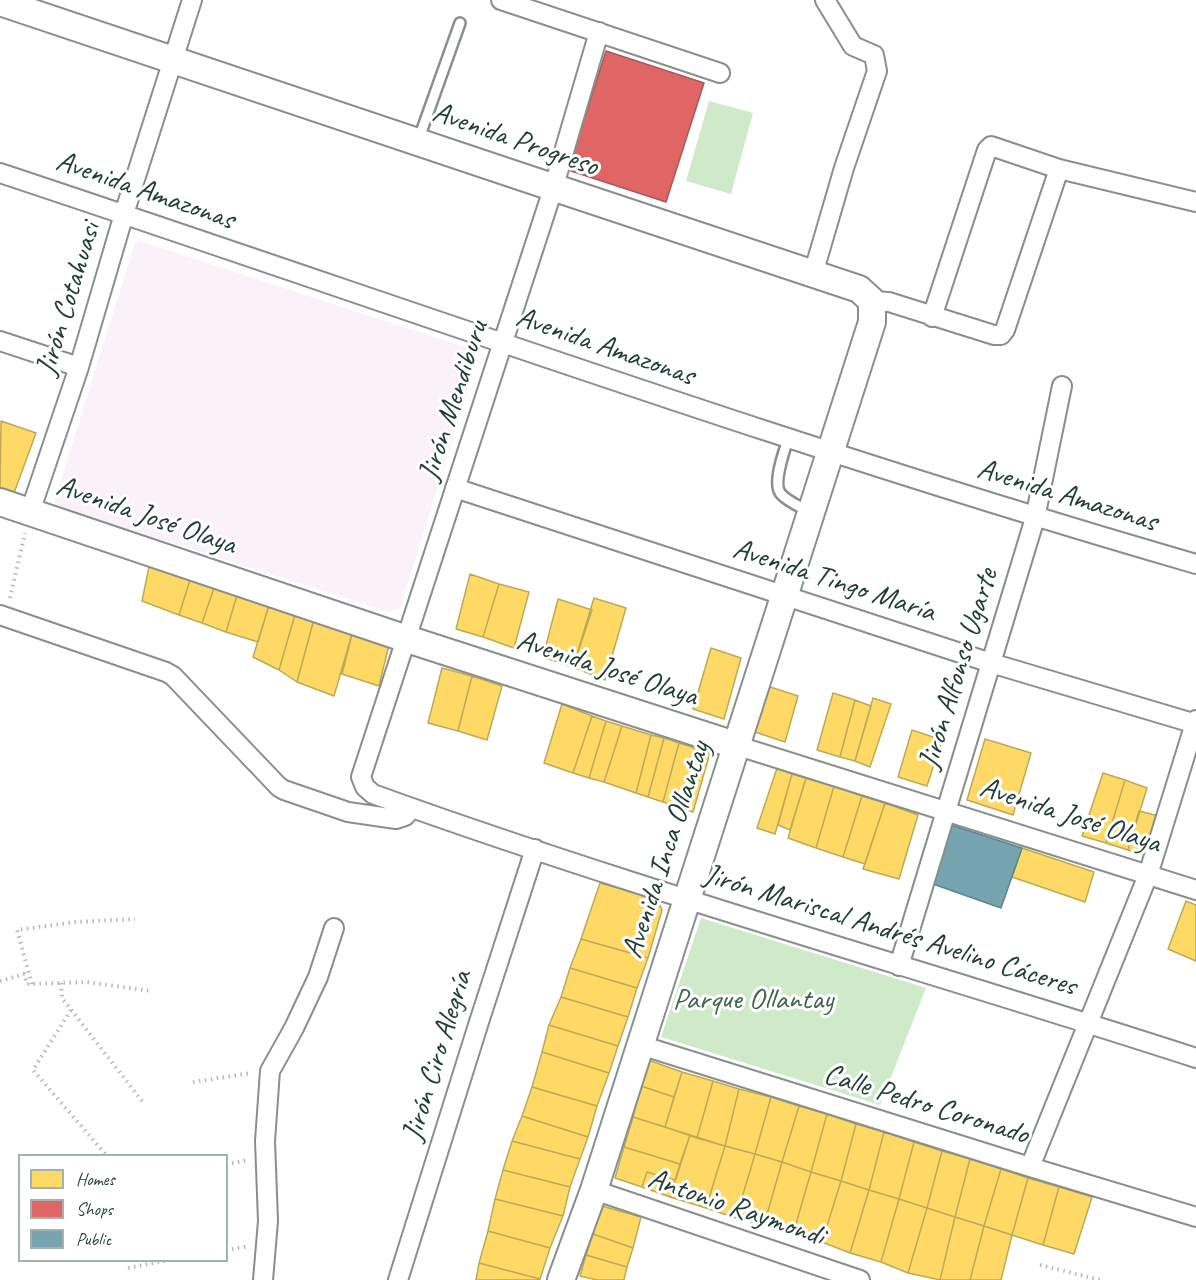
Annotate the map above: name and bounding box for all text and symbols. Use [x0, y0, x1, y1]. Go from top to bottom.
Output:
street label: Avenida Progreso [428, 95, 602, 185]
street label: Avenida Amazonas [51, 144, 239, 238]
street label: Jirón Cotahuasi [29, 218, 109, 380]
street label: Avenida Amazonas [511, 300, 699, 394]
street label: Jirón Mendiburu [411, 317, 497, 485]
street label: Avenida Amazonas [973, 452, 1161, 540]
street label: Avenida José Olaya [51, 468, 241, 564]
street label: Avenida Tingo María [728, 531, 940, 631]
street label: Jirón Alfonso Ugarte [911, 565, 1007, 773]
street label: Avenida José Olaya [512, 623, 702, 715]
street label: Avenida Inca Ollantay [615, 737, 719, 963]
street label: Avenida José Olaya [975, 770, 1165, 862]
street label: Jirón Mariscal Andrés Avelino Cáceres [699, 857, 1081, 1005]
street label: Jirón Ciro Alegría [395, 967, 481, 1145]
park label: Parque Ollantay [673, 982, 833, 1018]
street label: Calle Pedro Coronado [819, 1057, 1033, 1153]
legend [18, 1154, 228, 1262]
street label: Antonio Raymondi [643, 1161, 829, 1255]
text: Homes [76, 1168, 115, 1190]
text: Shops [76, 1198, 113, 1220]
text: Public [76, 1228, 111, 1250]

